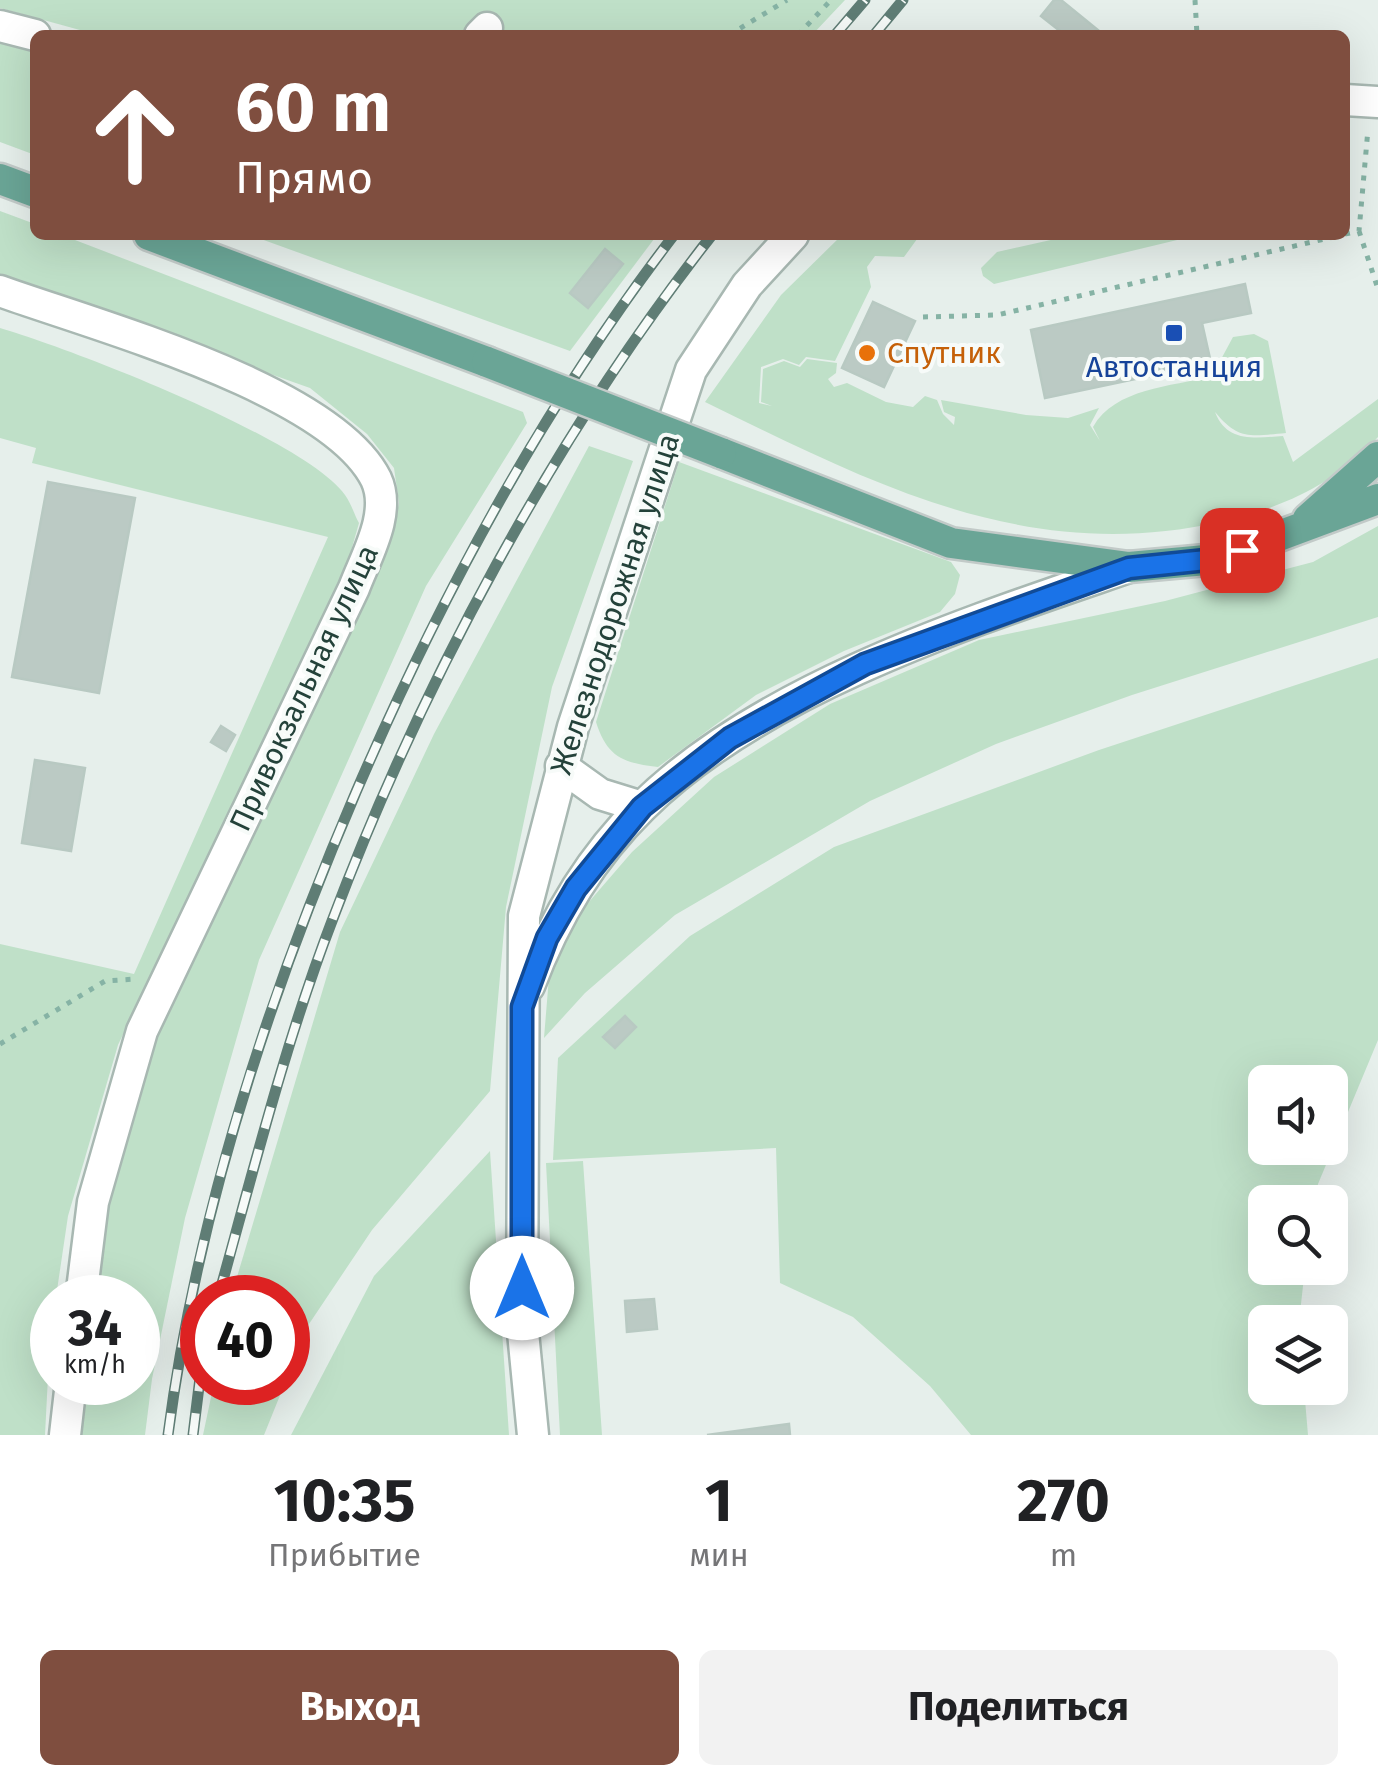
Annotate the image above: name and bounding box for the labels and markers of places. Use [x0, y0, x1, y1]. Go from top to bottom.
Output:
marker: Автостанция [1163, 322, 1185, 344]
place label: Спутник [887, 335, 1001, 371]
marker: Спутник [856, 342, 878, 364]
place label: Автостанция [1086, 349, 1262, 385]
pin [1200, 508, 1285, 593]

